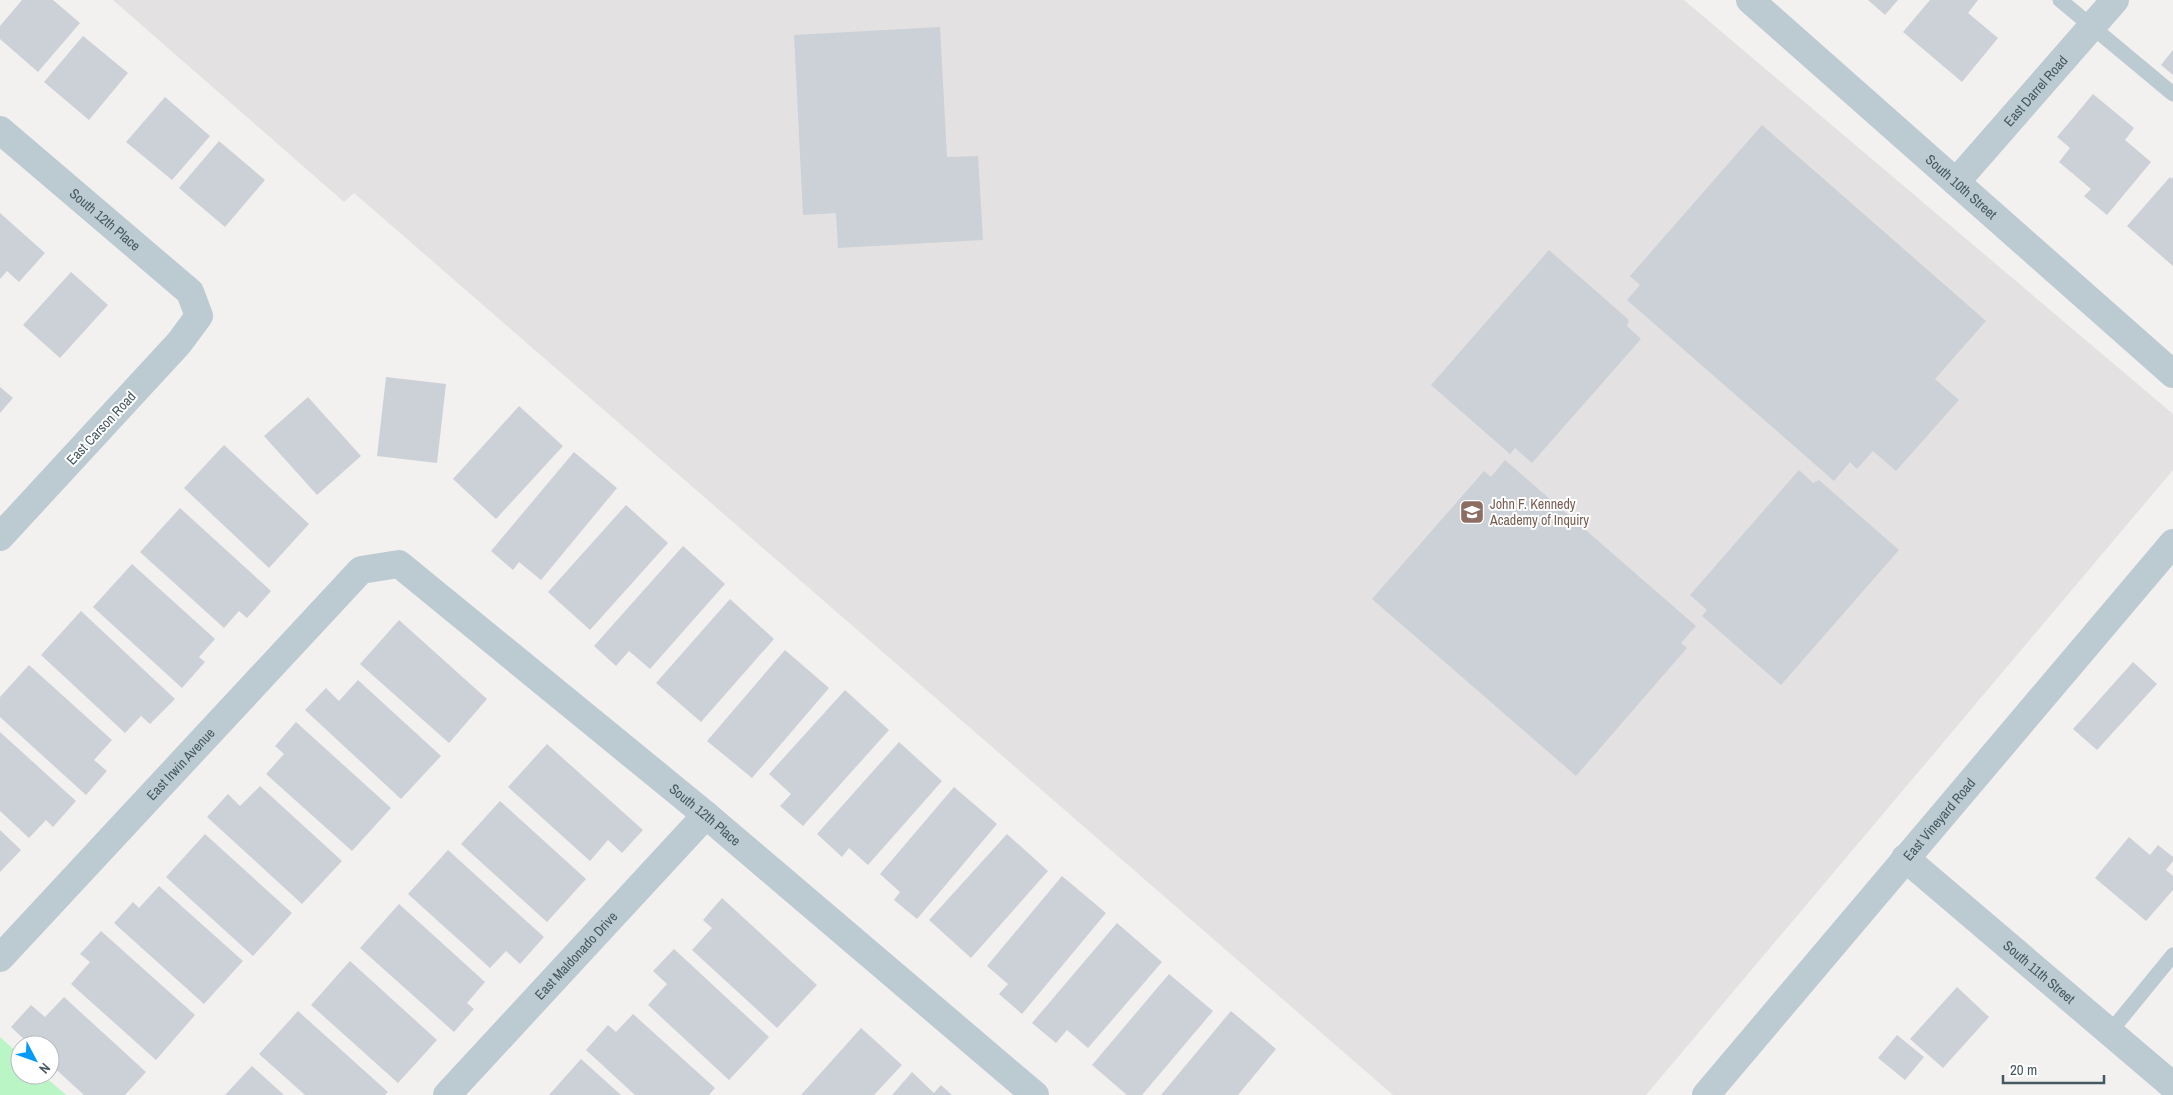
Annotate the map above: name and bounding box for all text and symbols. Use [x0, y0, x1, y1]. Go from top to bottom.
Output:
street label: East Darrel Road [2000, 52, 2071, 130]
street label: South 10th Street [1922, 150, 2001, 223]
street label: South 12th Place [66, 184, 144, 255]
street label: East Carson Road [62, 388, 140, 468]
place label: John F. Kennedy Academy of Inquiry [1489, 495, 1589, 529]
school or university icon: John F. Kennedy Academy of Inquiry [1459, 499, 1485, 525]
street label: East Irwin Avenue [142, 724, 219, 804]
street label: East Vineyard Road [1899, 774, 1979, 864]
street label: South 12th Place [666, 780, 744, 850]
street label: East Maldonado Drive [531, 908, 621, 1003]
street label: South 11th Street [1999, 936, 2079, 1008]
north arrow [10, 1035, 60, 1085]
scale bar [2003, 1052, 2104, 1084]
text: N [35, 1059, 54, 1078]
text: 20 m [2010, 1059, 2037, 1080]

